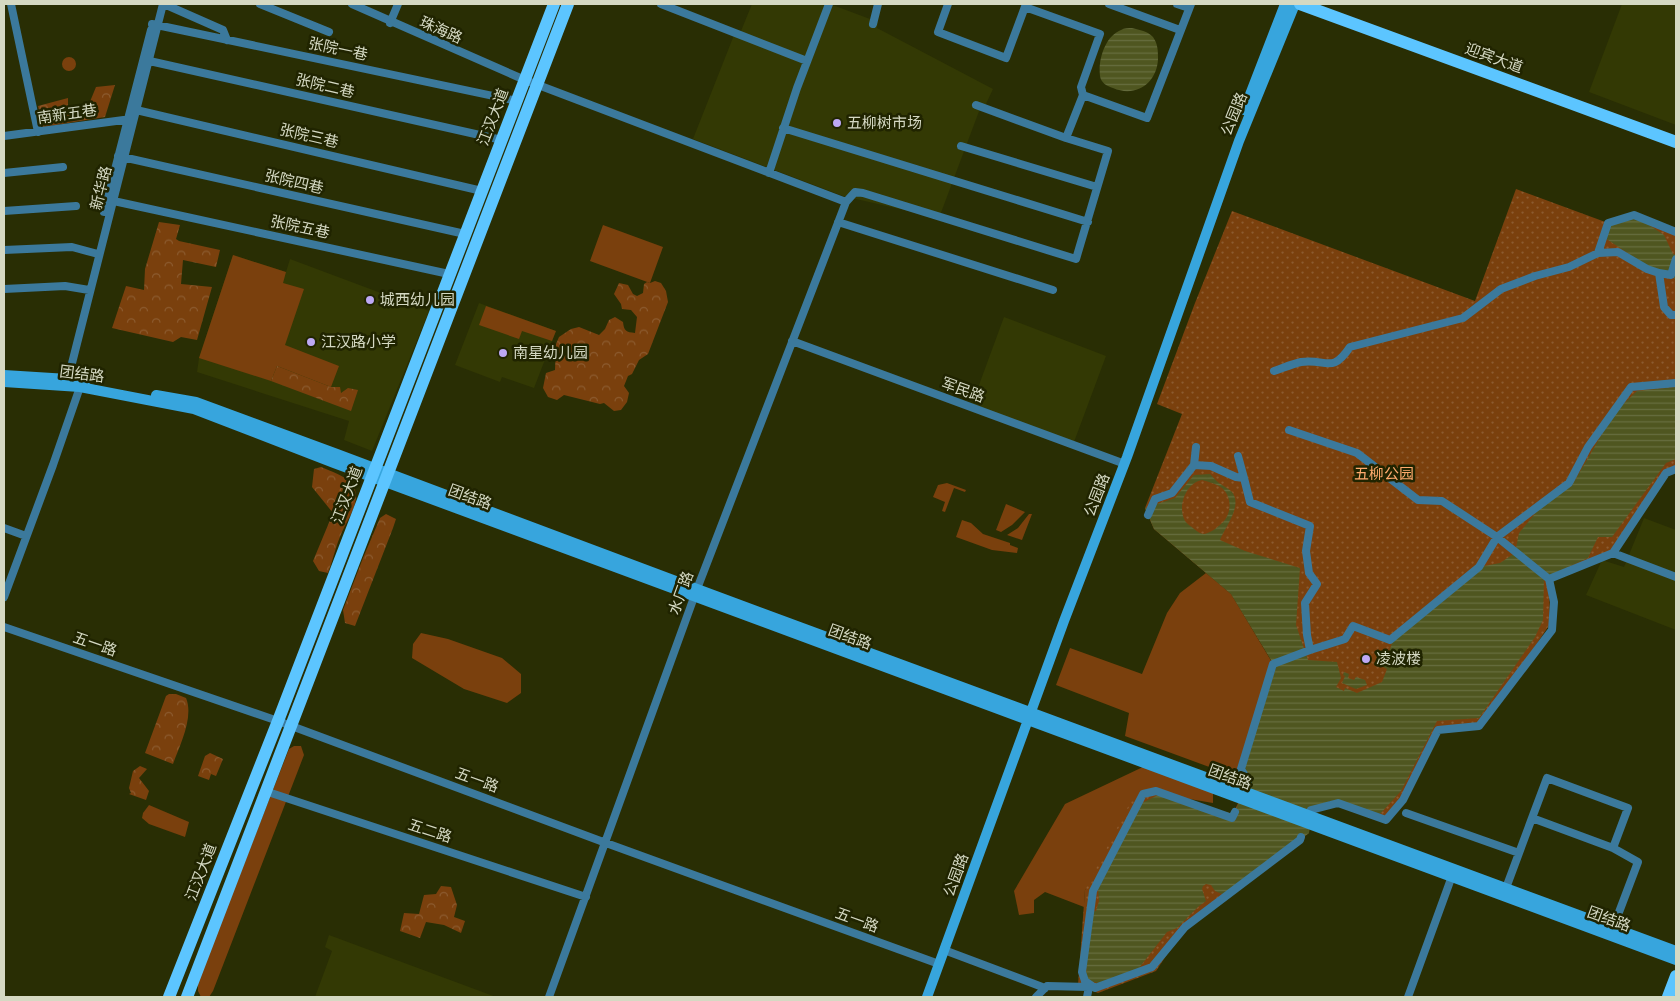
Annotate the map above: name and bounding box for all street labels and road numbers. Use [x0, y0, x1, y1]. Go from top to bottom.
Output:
street label: 珠海路 [416, 11, 466, 48]
street label: 张院一巷 [307, 32, 370, 65]
street label: 迎宾大道 [1462, 37, 1526, 78]
street label: 张院二巷 [294, 69, 357, 102]
street label: 江汉大道 [472, 85, 513, 149]
street label: 公园路 [1215, 89, 1252, 139]
street label: 南新五巷 [36, 99, 98, 128]
street label: 张院三巷 [278, 119, 341, 152]
street label: 新华路 [85, 163, 116, 212]
street label: 张院四巷 [263, 165, 326, 198]
street label: 张院五巷 [269, 210, 332, 243]
street label: 团结路 [58, 360, 106, 387]
street label: 军民路 [938, 372, 988, 407]
street label: 江汉大道 [326, 463, 367, 527]
street label: 公园路 [1079, 470, 1114, 520]
street label: 团结路 [445, 479, 495, 514]
street label: 水厂路 [663, 568, 698, 618]
street label: 团结路 [825, 619, 875, 654]
street label: 五一路 [70, 626, 120, 661]
street label: 团结路 [1205, 759, 1255, 794]
street label: 五一路 [452, 762, 502, 797]
street label: 五二路 [406, 814, 455, 847]
street label: 江汉大道 [180, 840, 221, 904]
street label: 公园路 [938, 850, 973, 900]
street label: 团结路 [1584, 901, 1634, 936]
street label: 五一路 [832, 902, 882, 937]

